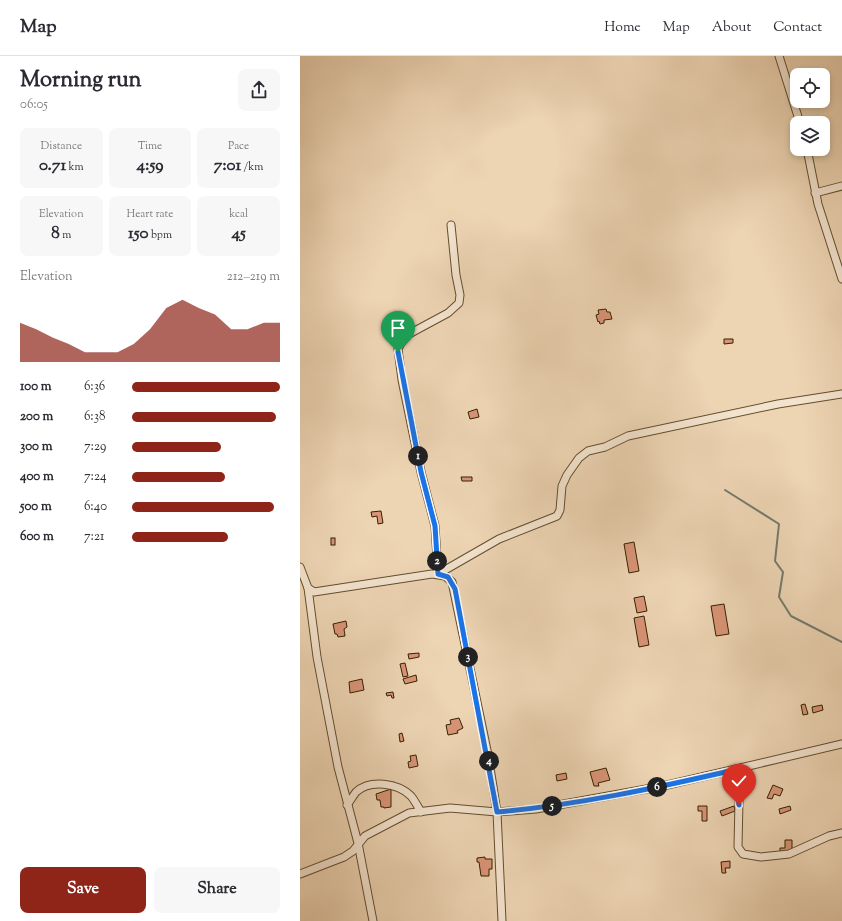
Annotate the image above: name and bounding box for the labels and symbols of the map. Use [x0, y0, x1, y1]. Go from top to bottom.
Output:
pin [381, 311, 415, 352]
pin: 1 [408, 446, 428, 466]
pin: 2 [427, 551, 447, 571]
pin: 3 [458, 647, 478, 667]
pin: 4 [479, 751, 499, 771]
pin [722, 764, 756, 805]
pin: 6 [647, 777, 667, 797]
pin: 5 [542, 796, 562, 816]

